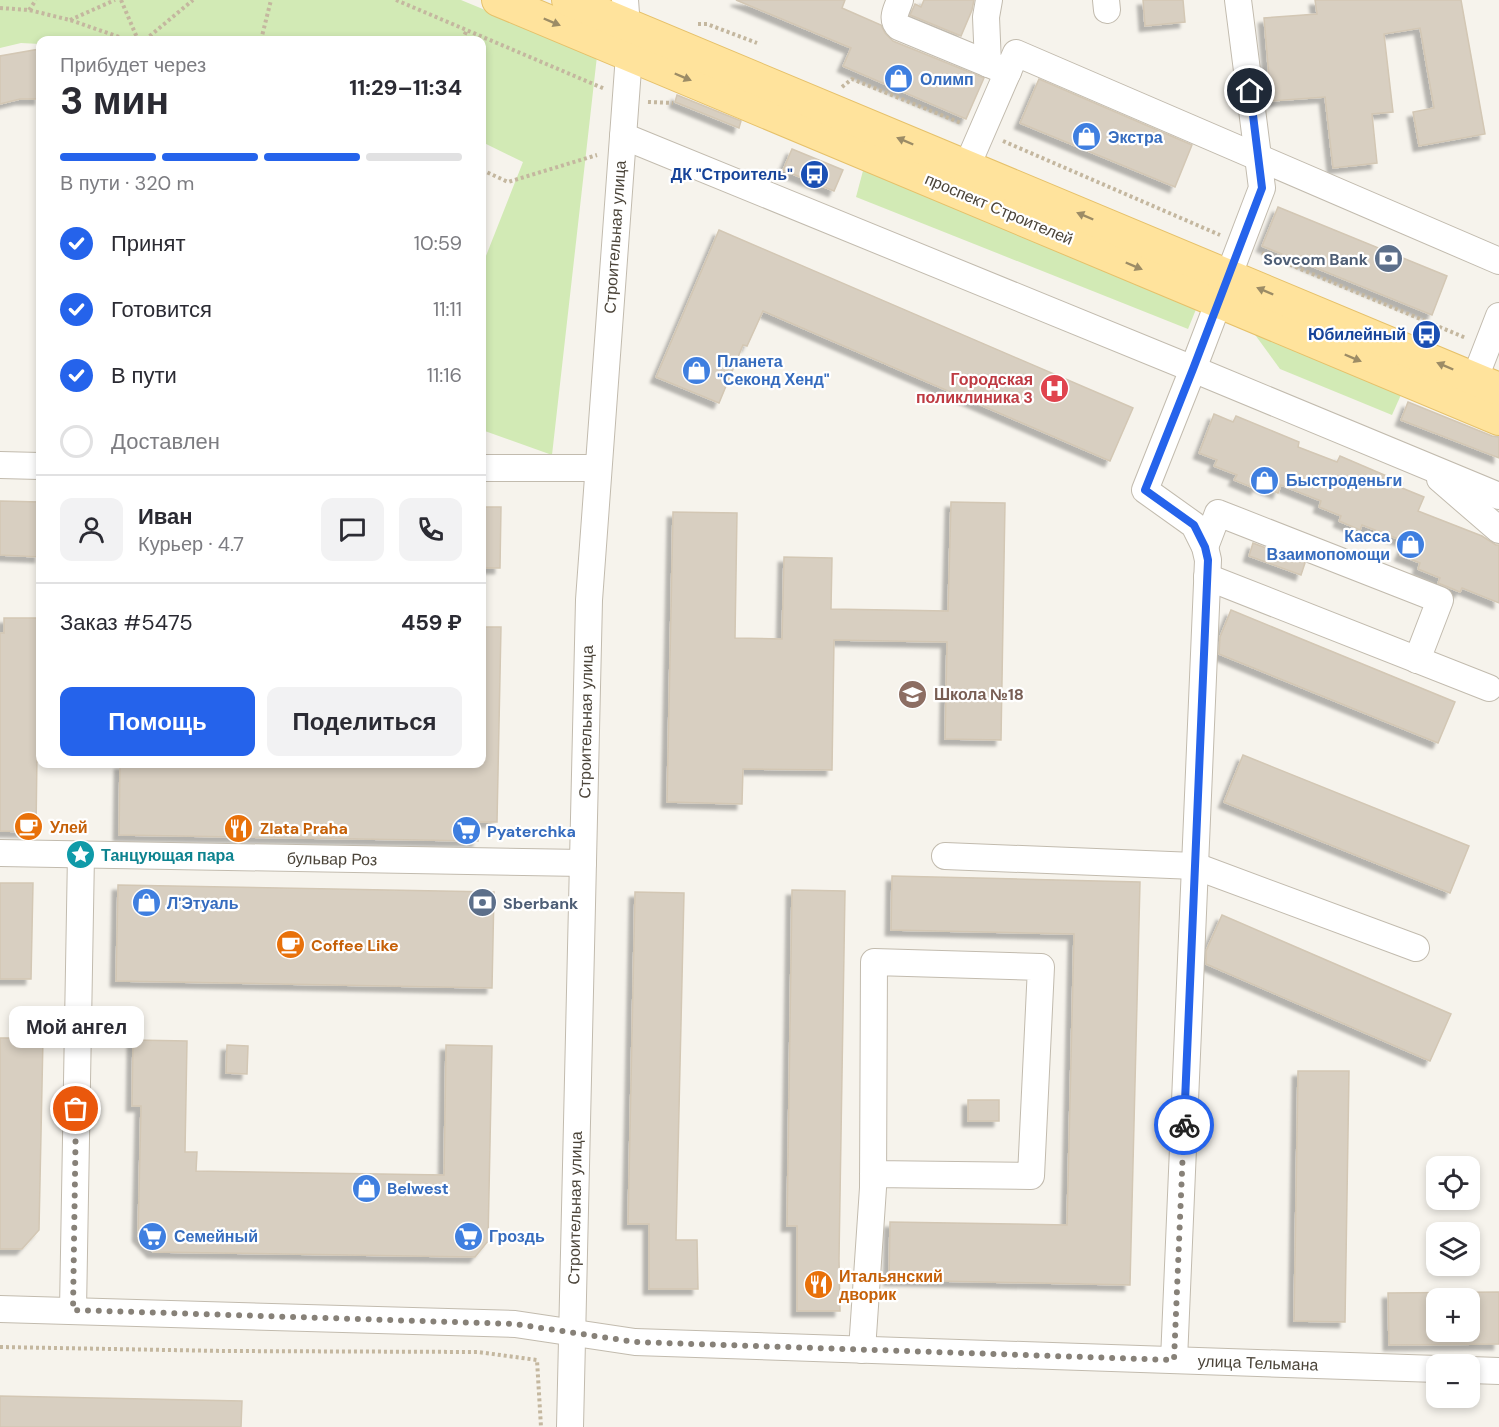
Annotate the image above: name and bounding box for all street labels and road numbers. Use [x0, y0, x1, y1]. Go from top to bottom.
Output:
street label: Строительная улица [599, 160, 631, 314]
street label: проспект Строителей [922, 168, 1076, 250]
street label: Строительная улица [574, 645, 598, 799]
street label: бульвар Роз [287, 848, 377, 870]
street label: Строительная улица [563, 1131, 587, 1285]
street label: улица Тельмана [1197, 1350, 1319, 1376]

